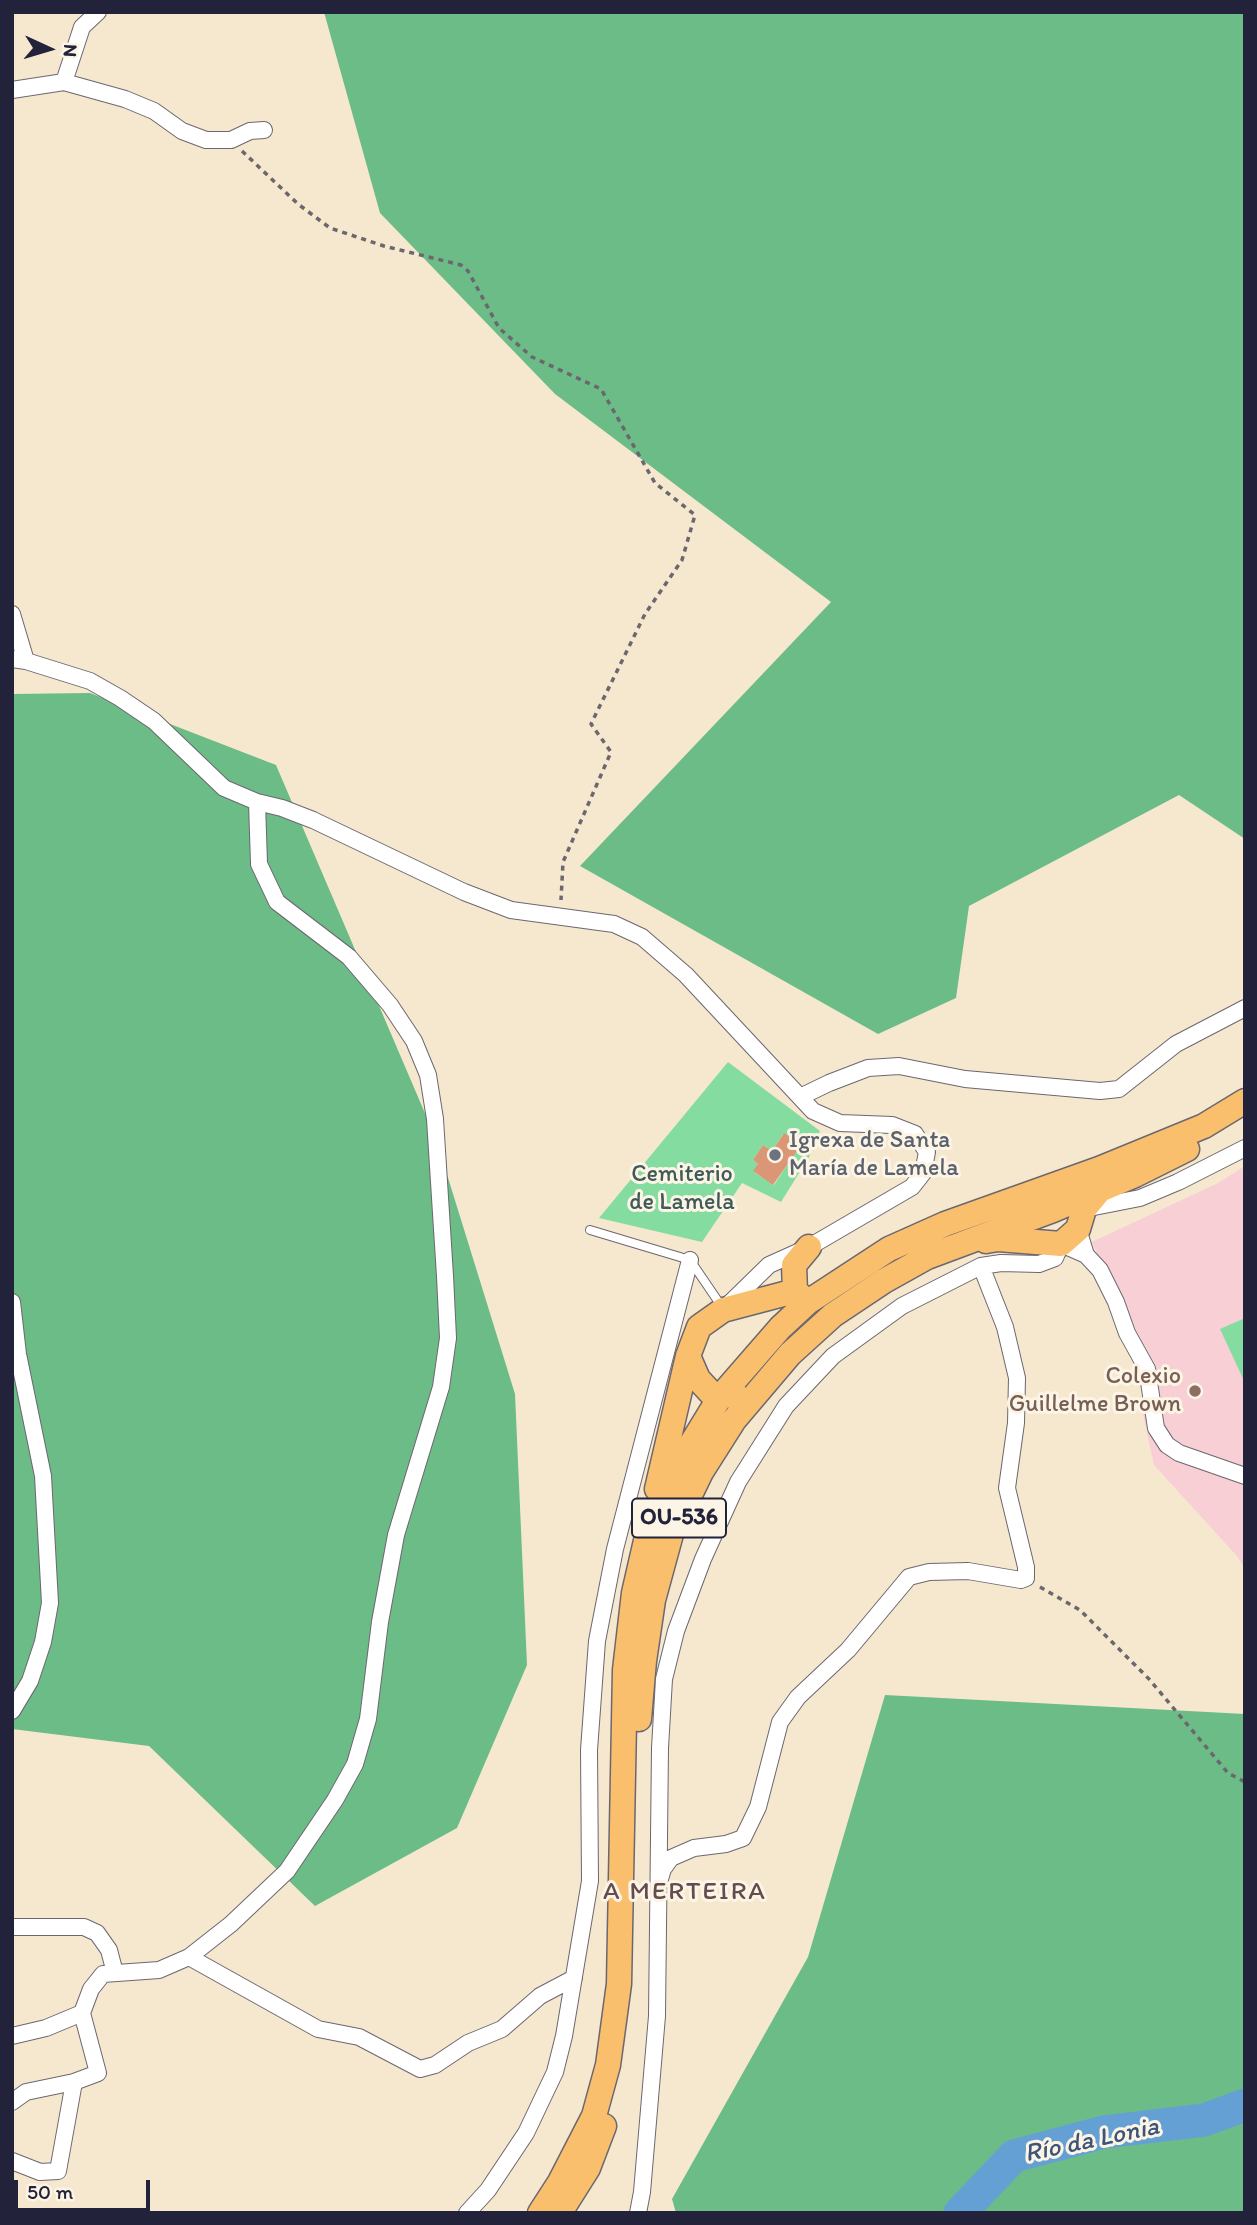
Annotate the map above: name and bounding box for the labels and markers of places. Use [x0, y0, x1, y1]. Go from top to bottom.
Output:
place label: Igrexa de Santa María de Lamela [789, 1127, 959, 1183]
marker: Igrexa de Santa María de Lamela [767, 1147, 783, 1163]
place label: Colexio Guillelme Brown [1009, 1363, 1181, 1419]
marker: Colexio Guillelme Brown [1187, 1383, 1203, 1399]

